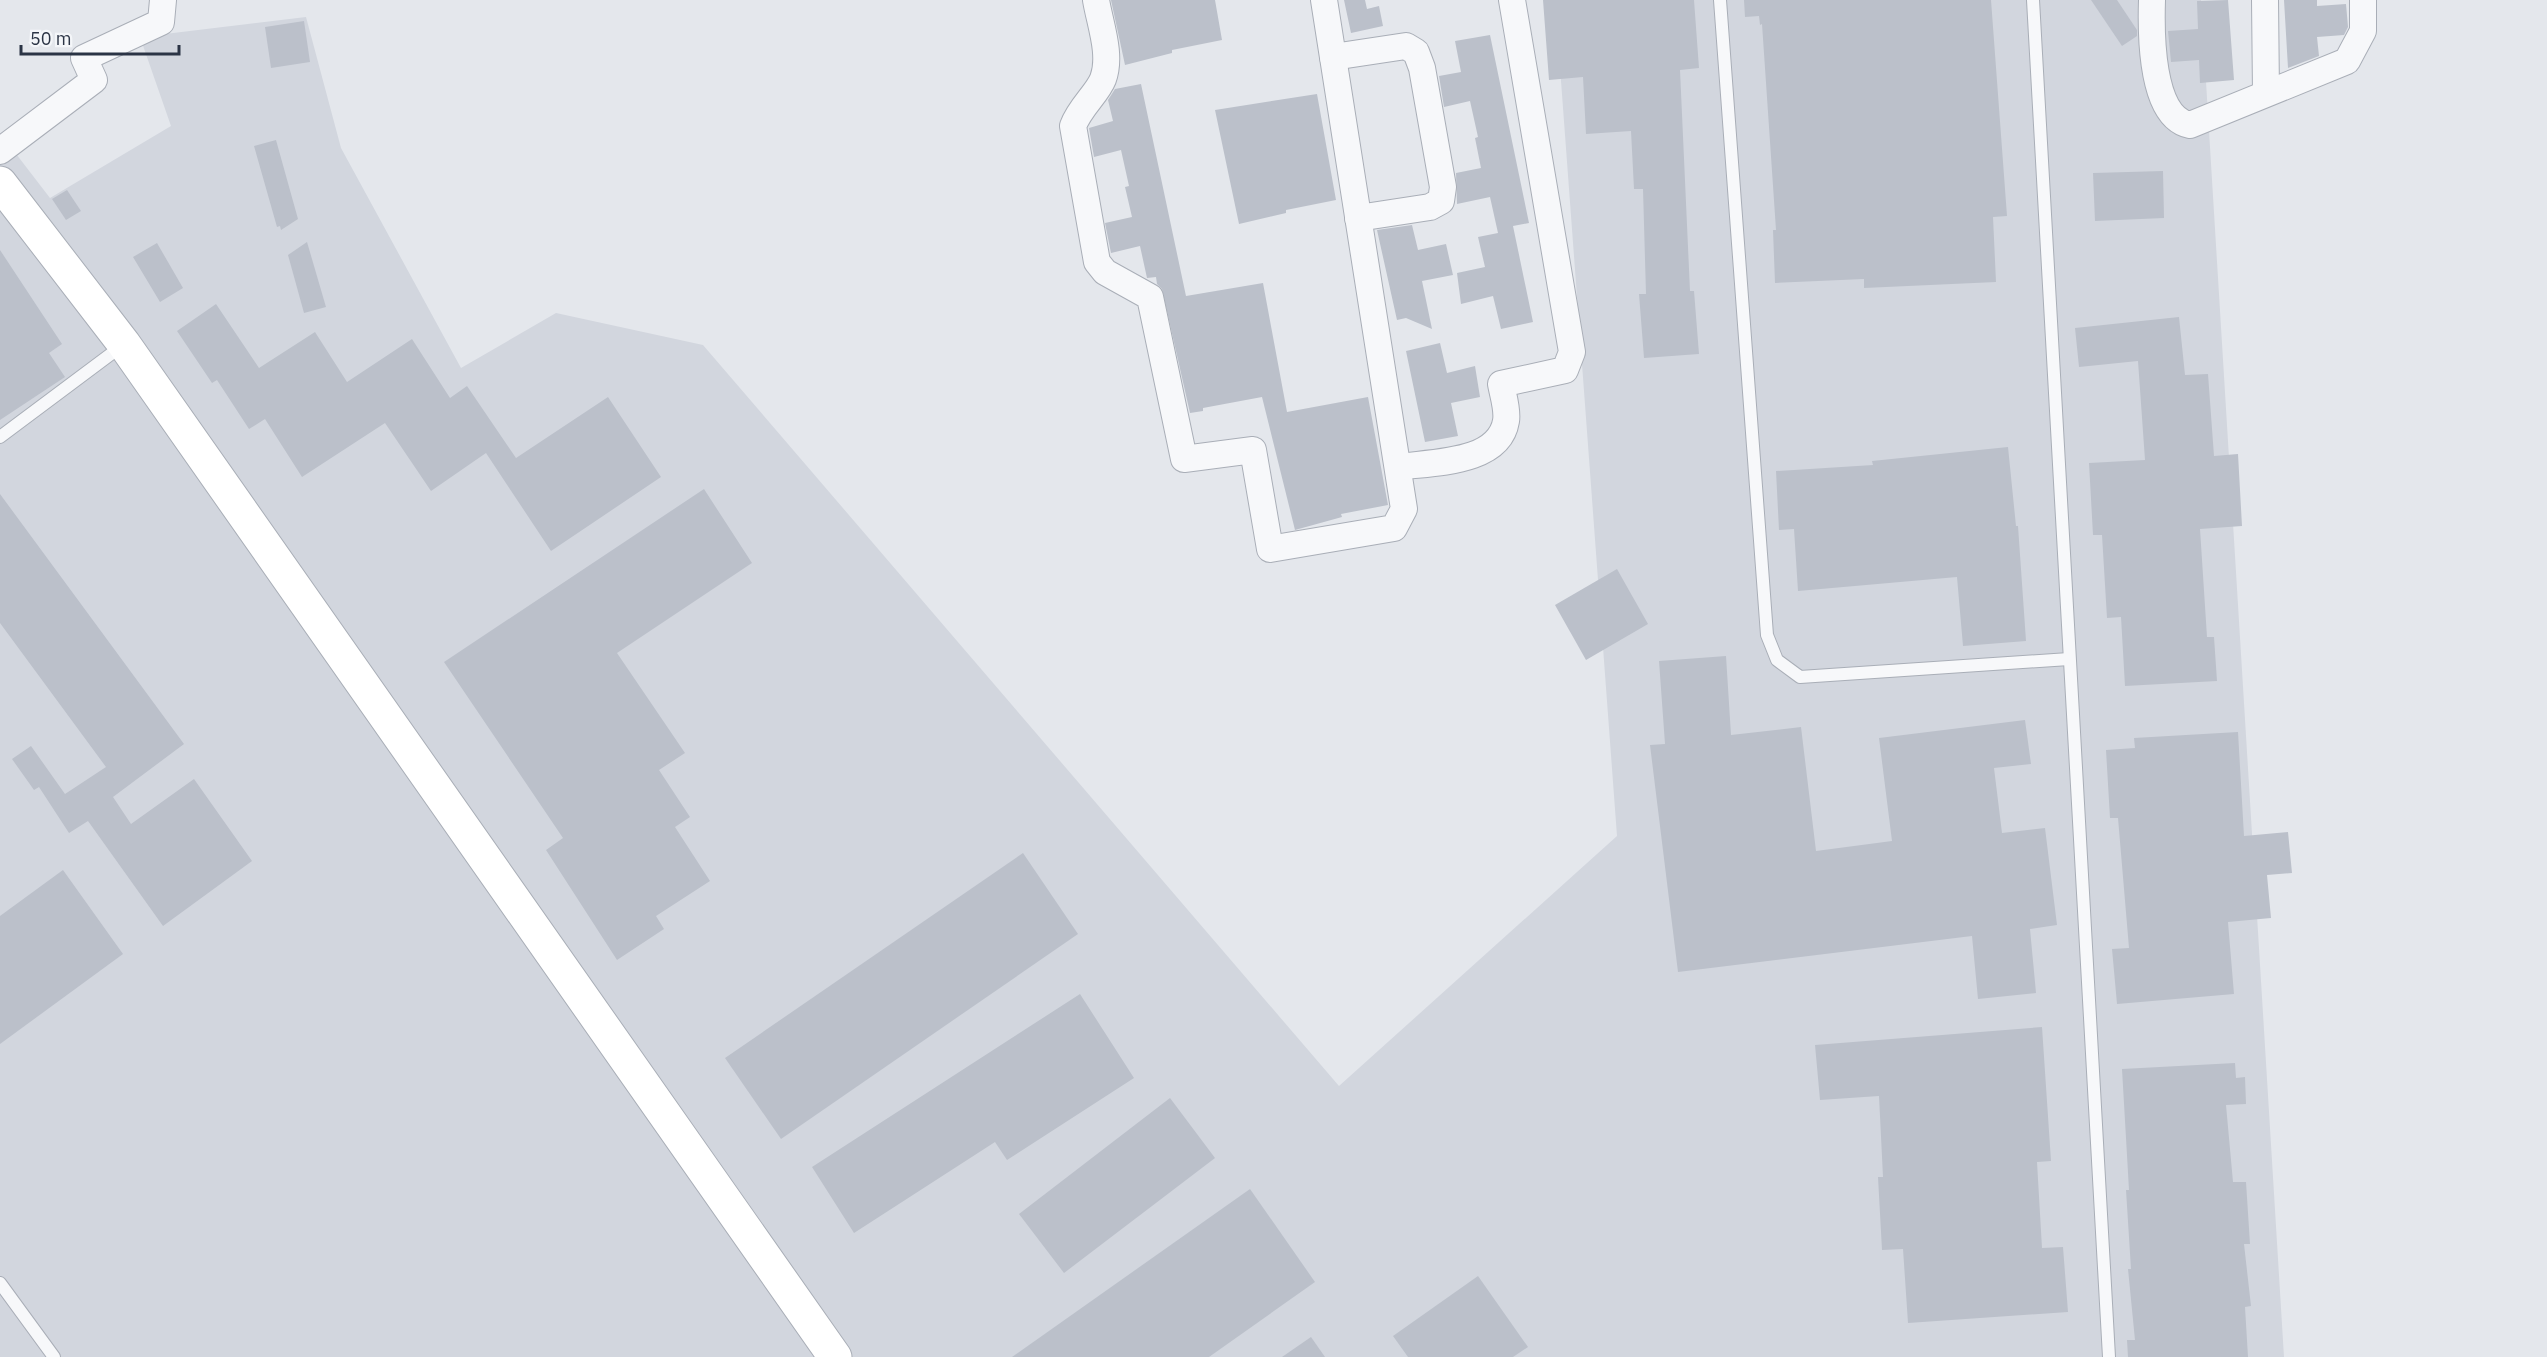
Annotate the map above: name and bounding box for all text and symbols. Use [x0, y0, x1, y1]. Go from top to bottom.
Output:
scale bar [21, 18, 178, 56]
text: 50 m [30, 27, 72, 50]

